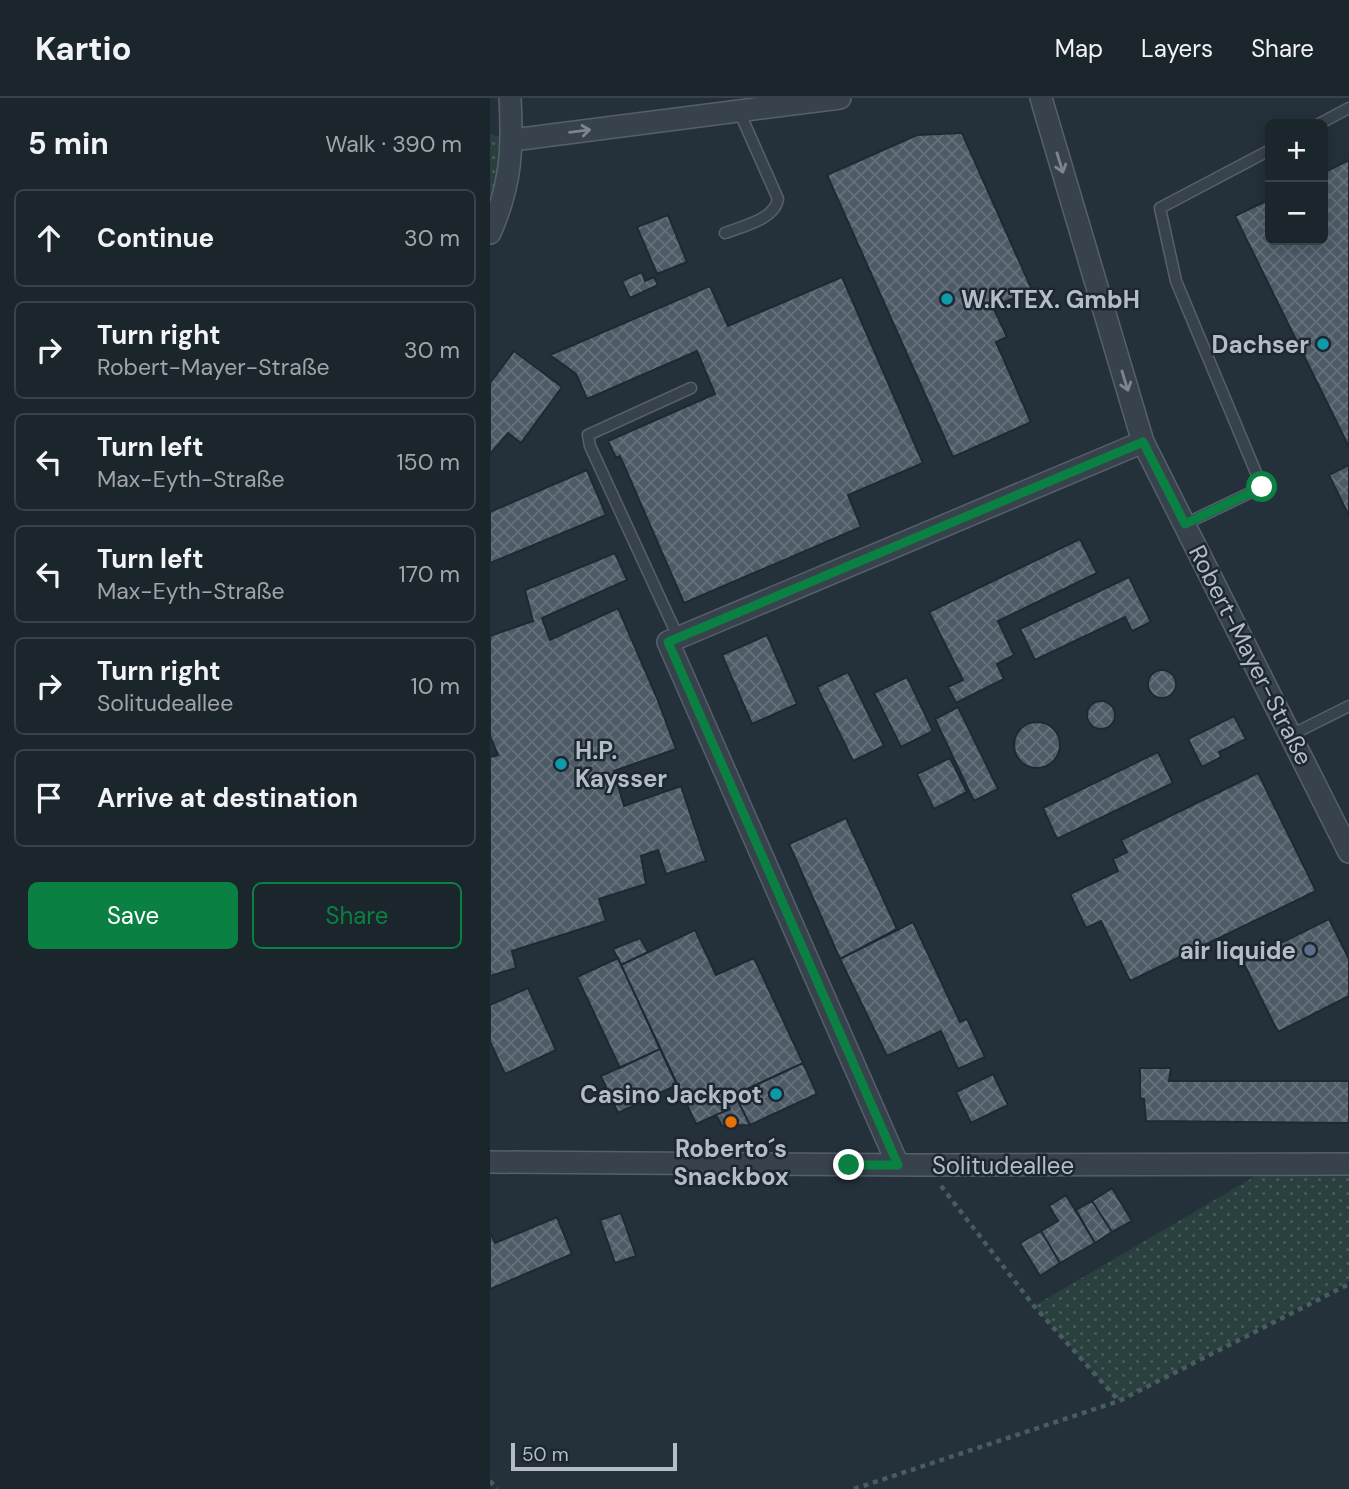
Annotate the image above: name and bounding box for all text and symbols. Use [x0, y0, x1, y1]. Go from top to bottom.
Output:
text: Kartio [35, 27, 132, 70]
text: Map [1055, 33, 1103, 64]
text: Layers [1141, 33, 1213, 64]
text: Share [1251, 33, 1314, 64]
map controls [1265, 119, 1328, 245]
button: + [1265, 119, 1328, 182]
text: 5 min [28, 124, 109, 163]
one-way arrow [568, 125, 591, 138]
text: Walk · 390 m [325, 129, 462, 159]
one-way arrow [1055, 152, 1068, 174]
button: − [1265, 182, 1328, 245]
icon: ahead [30, 219, 68, 257]
text: Continue [97, 221, 214, 255]
text: 30 m [404, 223, 460, 253]
place label: W.K.TEX. GmbH [961, 284, 1140, 315]
marker: W.K.TEX. GmbH [939, 291, 955, 307]
text: Turn right [97, 318, 221, 352]
place label: Dachser [1212, 329, 1309, 360]
icon: right [30, 331, 68, 369]
text: 30 m [404, 335, 460, 365]
marker: Dachser [1315, 336, 1331, 352]
text: Robert-Mayer-Straße [97, 352, 330, 382]
one-way arrow [1120, 370, 1133, 392]
text: Turn left [97, 430, 204, 464]
icon: left [30, 443, 68, 481]
text: 150 m [396, 447, 460, 477]
text: Max-Eyth-Straße [97, 464, 285, 494]
route start [1246, 471, 1277, 502]
street label: Robert-Mayer-Straße [1182, 540, 1320, 770]
text: Turn left [97, 542, 204, 576]
icon: left [30, 555, 68, 593]
text: 170 m [399, 559, 460, 589]
text: Max-Eyth-Straße [97, 576, 285, 606]
text: Turn right [97, 654, 221, 688]
icon: right [30, 667, 68, 705]
text: 10 m [410, 671, 460, 701]
text: Solitudeallee [97, 688, 233, 718]
place label: H.P. Kaysser [575, 735, 667, 794]
marker: H.P. Kaysser [553, 756, 569, 772]
icon: arrive [30, 779, 68, 817]
text: Arrive at destination [97, 781, 358, 815]
button: Save [28, 882, 238, 949]
button: Share [252, 882, 462, 949]
place label: air liquide [1180, 935, 1296, 966]
marker: air liquide [1302, 942, 1318, 958]
place label: Casino Jackpot [580, 1079, 762, 1110]
marker: Casino Jackpot [768, 1086, 784, 1102]
marker: Roberto´s Snackbox [723, 1114, 739, 1130]
place label: Roberto´s Snackbox [673, 1133, 789, 1192]
route end [833, 1149, 864, 1180]
street label: Solitudeallee [932, 1150, 1074, 1181]
scale bar [511, 1440, 677, 1472]
text: 50 m [522, 1442, 569, 1467]

